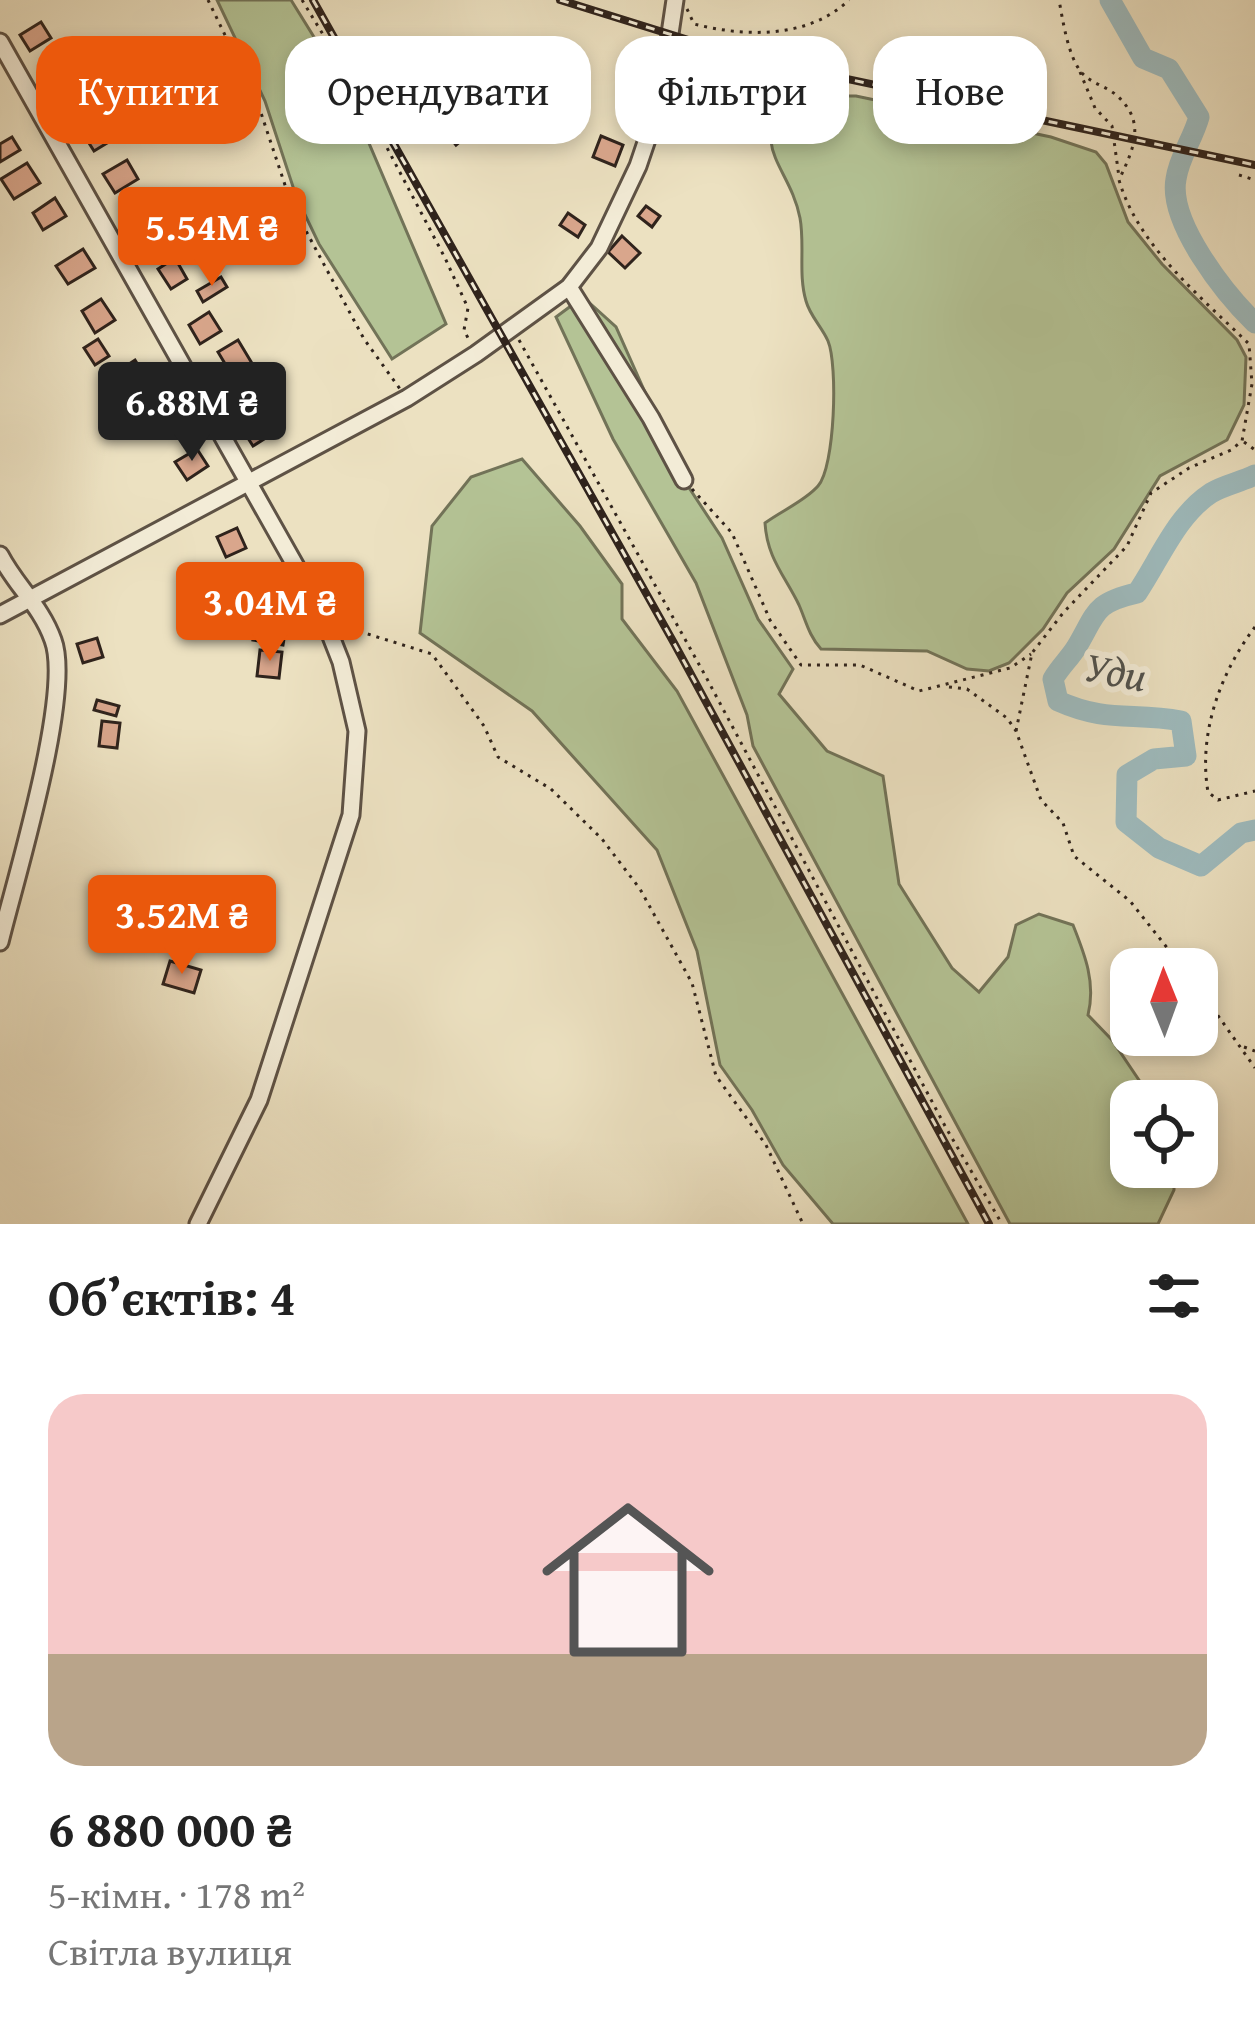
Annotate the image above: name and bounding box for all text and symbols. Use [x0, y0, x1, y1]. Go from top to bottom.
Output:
chip: Купити [36, 36, 261, 144]
chip: Орендувати [285, 36, 591, 144]
chip: Фільтри [615, 36, 849, 144]
chip: Нове [873, 36, 1047, 144]
pin: 5.54M ₴ [101, 187, 323, 289]
text: 5.54M ₴ [145, 197, 279, 254]
pin: 6.88M ₴ [81, 362, 303, 464]
text: 6.88M ₴ [125, 372, 259, 429]
pin: 3.04M ₴ [159, 562, 381, 664]
text: 3.04M ₴ [203, 572, 337, 629]
water label: Уди [1080, 635, 1153, 706]
pin: 3.52M ₴ [71, 875, 293, 977]
text: 3.52M ₴ [115, 885, 249, 942]
north arrow [1110, 948, 1218, 1056]
map controls [1110, 948, 1218, 1188]
button: locate [1110, 1080, 1218, 1188]
text: Об’єктів: 4 [48, 1259, 296, 1334]
icon: filters [1141, 1263, 1207, 1329]
icon: home [520, 1472, 736, 1688]
text: 6 880 000 ₴ [48, 1790, 293, 1865]
text: 5-кімн. · 178 m² [48, 1865, 305, 1922]
text: Світла вулиця [48, 1922, 292, 1979]

